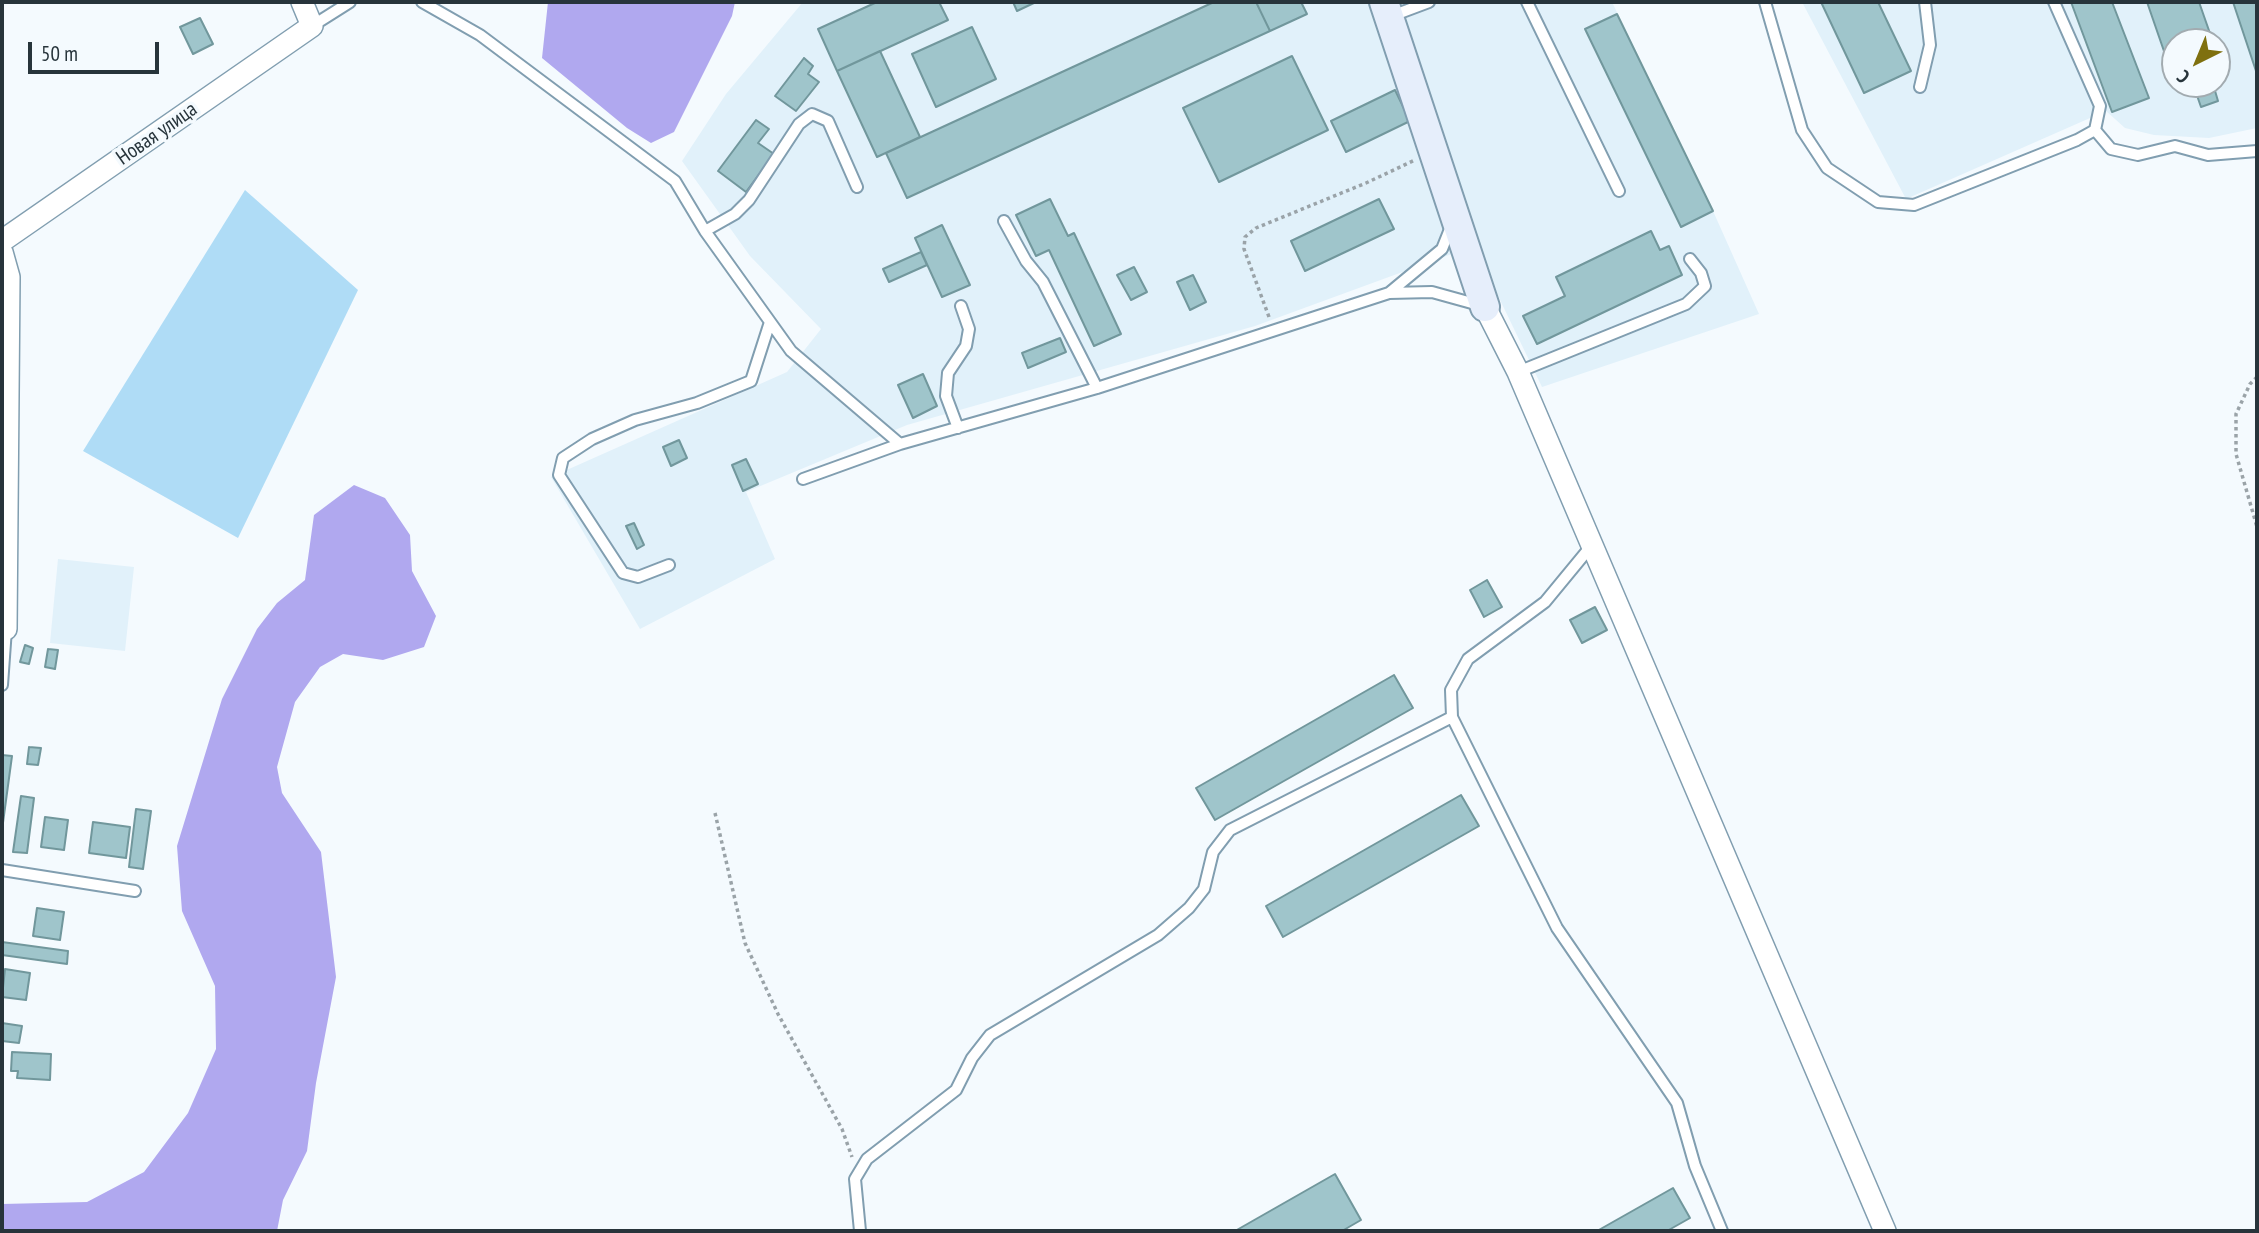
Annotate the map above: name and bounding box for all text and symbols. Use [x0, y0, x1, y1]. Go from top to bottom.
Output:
scale bar [32, 28, 163, 72]
north arrow [2161, 28, 2231, 98]
text: 50 m [41, 40, 78, 67]
text: С [2172, 65, 2194, 89]
street label: Новая улица [112, 97, 202, 171]

